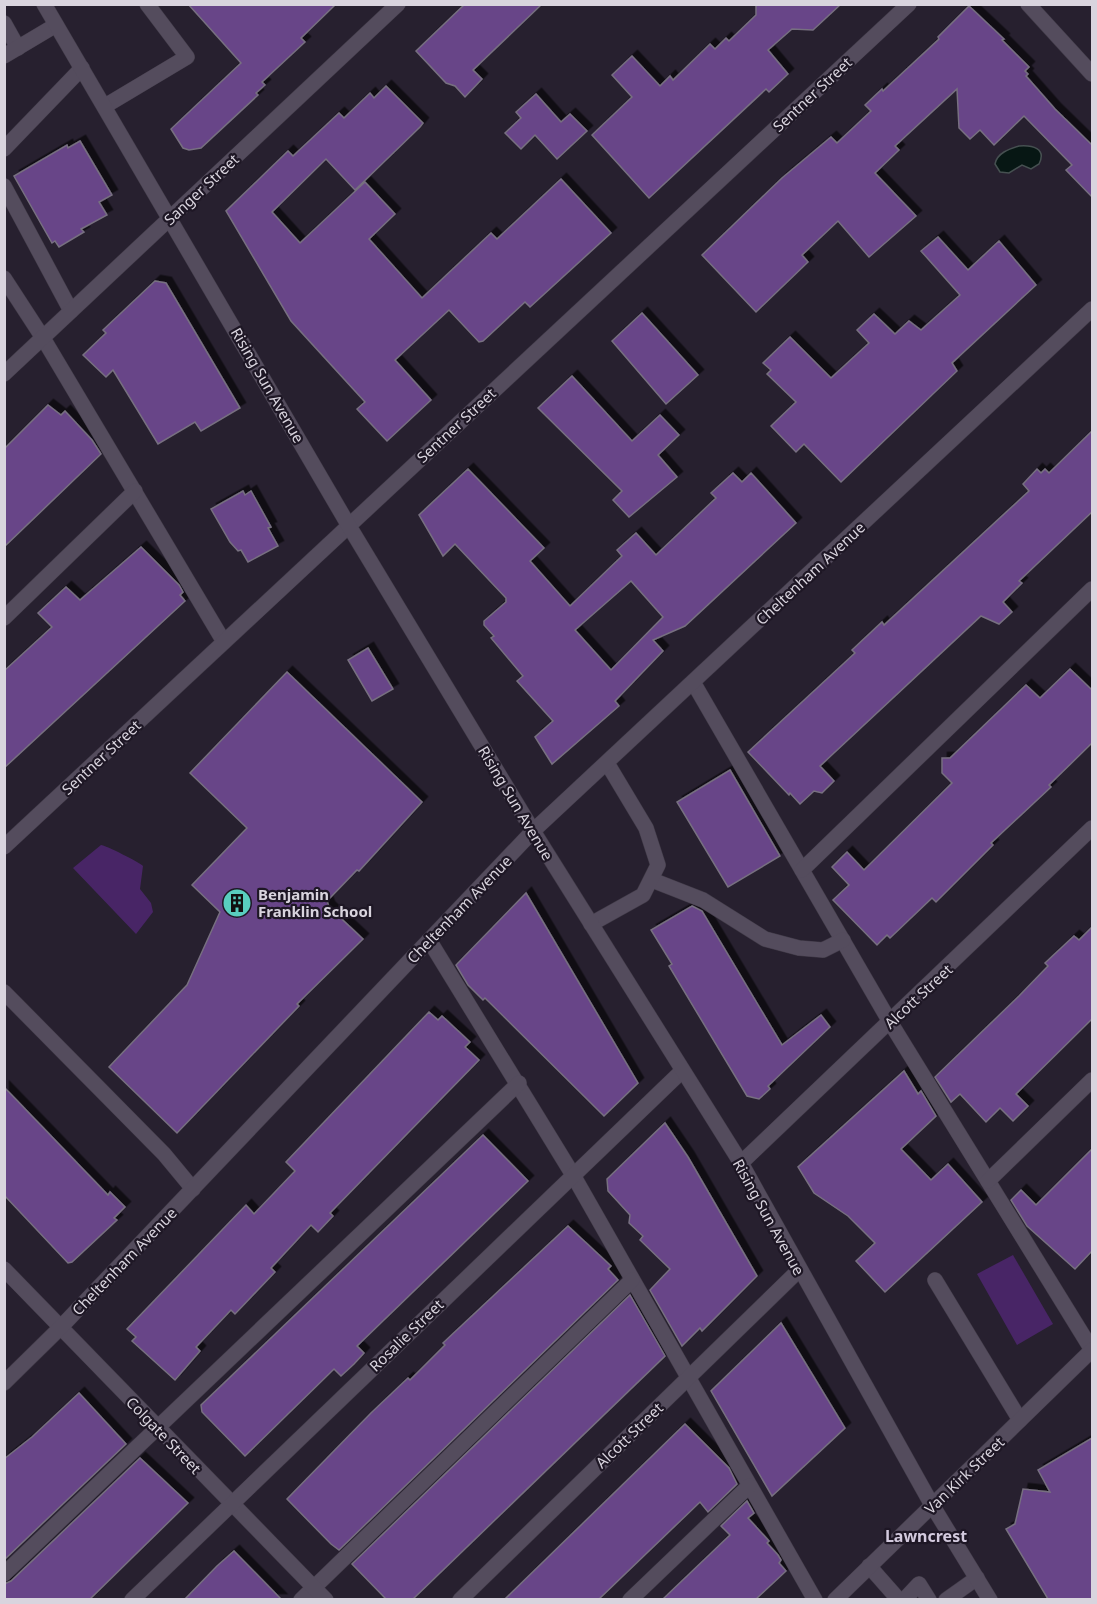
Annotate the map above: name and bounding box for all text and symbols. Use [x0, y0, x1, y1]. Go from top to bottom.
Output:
street label: Sentner Street [768, 52, 856, 136]
street label: Sanger Street [159, 149, 243, 229]
street label: Rising Sun Avenue [227, 324, 309, 446]
street label: Sentner Street [412, 383, 500, 467]
street label: Cheltenham Avenue [751, 517, 869, 629]
street label: Sentner Street [57, 715, 145, 799]
street label: Rising Sun Avenue [474, 742, 558, 864]
street label: Cheltenham Avenue [402, 851, 516, 967]
place label: Benjamin Franklin School [258, 884, 372, 921]
building icon: Benjamin Franklin School [221, 887, 253, 919]
street label: Alcott Street [880, 959, 957, 1033]
street label: Rising Sun Avenue [729, 1155, 809, 1279]
street label: Cheltenham Avenue [67, 1203, 181, 1319]
street label: Rosalie Street [365, 1294, 448, 1376]
street label: Colgate Street [122, 1392, 206, 1478]
street label: Alcott Street [591, 1397, 667, 1472]
street label: Van Kirk Street [920, 1431, 1009, 1518]
district label: Lawncrest [885, 1525, 967, 1547]

